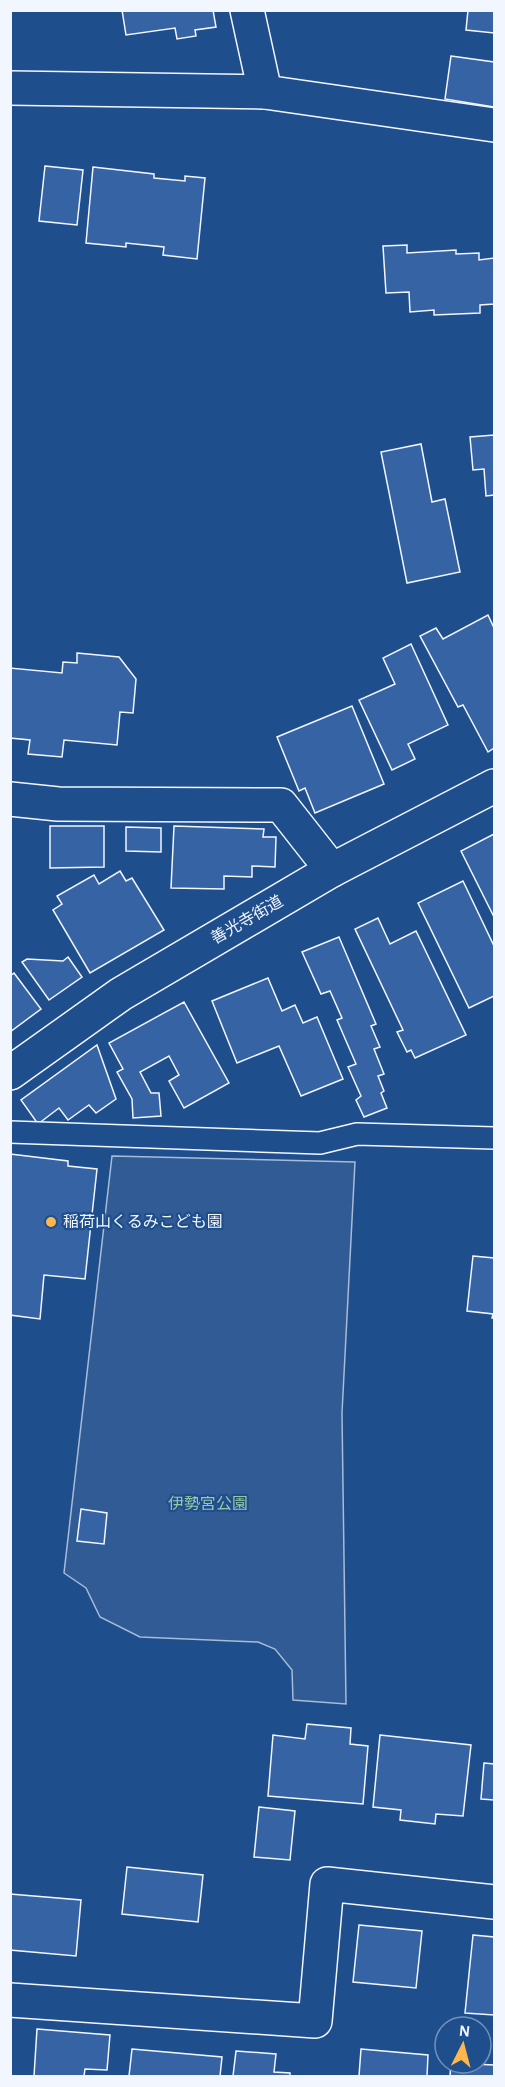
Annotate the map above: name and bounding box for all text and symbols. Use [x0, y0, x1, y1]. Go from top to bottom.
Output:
street label: 善光寺街道 [208, 892, 286, 947]
place label: 稲荷山くるみこども園 [63, 1213, 223, 1230]
marker: 稲荷山くるみこども園 [44, 1215, 58, 1229]
park label: 伊勢宮公園 [168, 1495, 248, 1512]
north arrow [433, 2015, 493, 2075]
text: N [458, 2023, 471, 2040]

